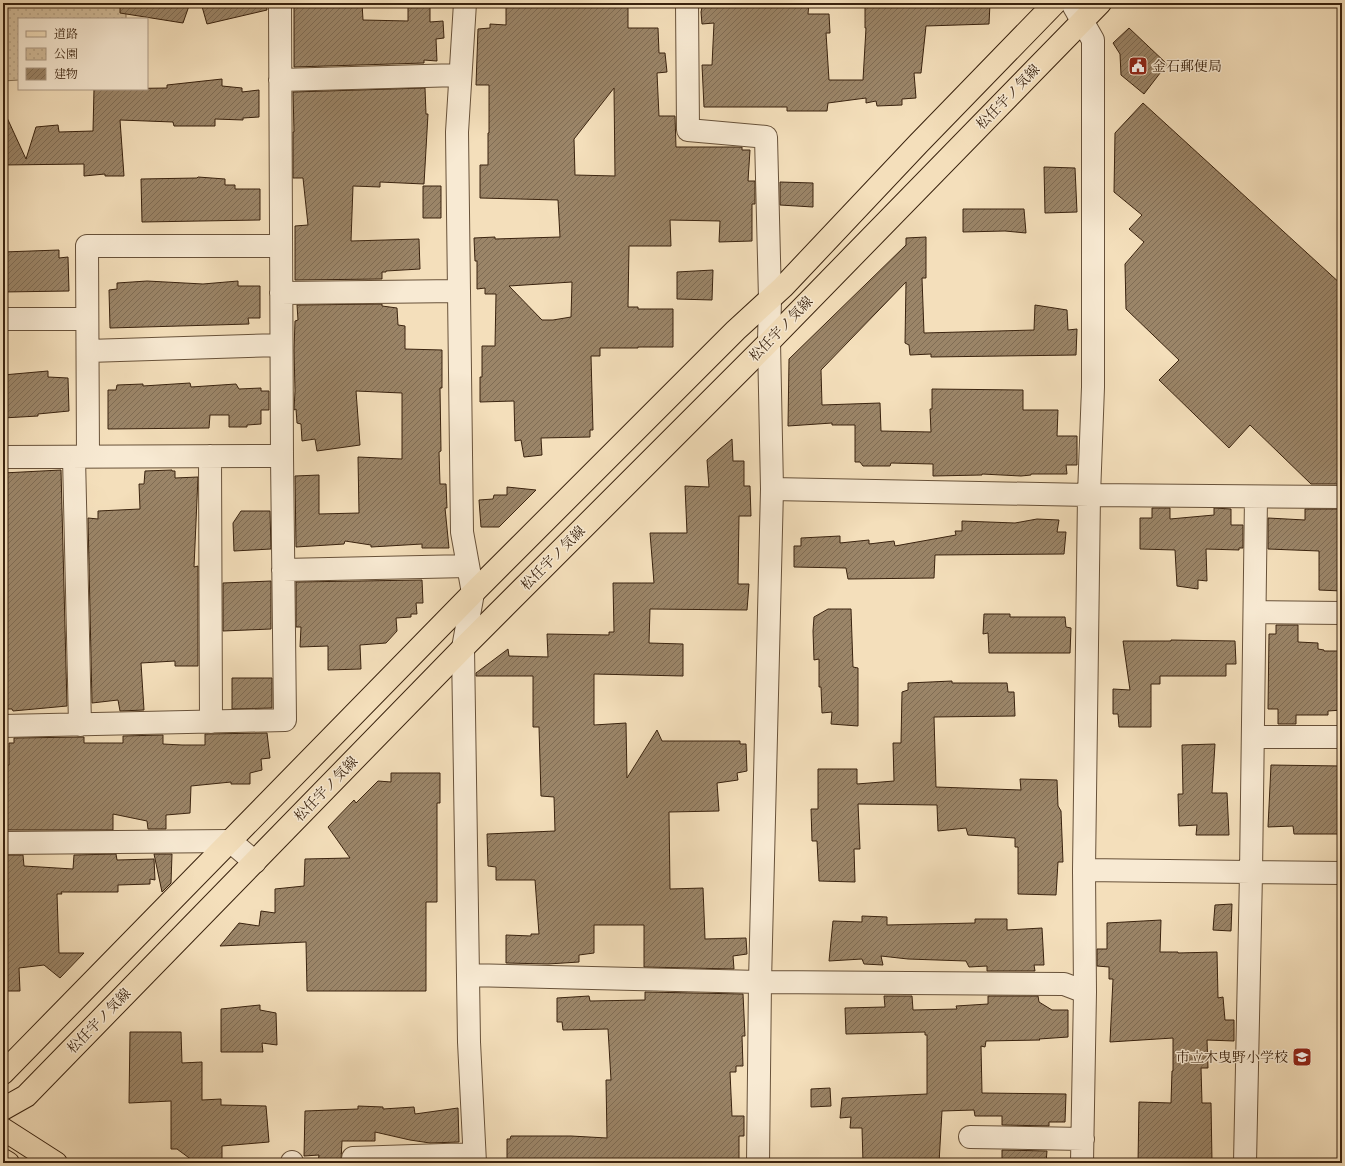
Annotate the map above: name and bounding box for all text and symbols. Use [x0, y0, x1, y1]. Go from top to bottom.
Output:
legend [18, 18, 148, 90]
text: 道路 [54, 27, 78, 42]
text: 公園 [54, 47, 78, 62]
public building icon: 金石郵便局 [1127, 55, 1149, 77]
place label: 金石郵便局 [1152, 58, 1222, 75]
street label: 松任宇ノ気線 [973, 61, 1043, 133]
text: 建物 [54, 67, 78, 82]
street label: 松任宇ノ気線 [746, 293, 816, 365]
street label: 松任宇ノ気線 [517, 522, 589, 594]
street label: 松任宇ノ気線 [291, 753, 361, 825]
street label: 松任宇ノ気線 [64, 985, 134, 1057]
school or university icon: 市立木曳野小学校 [1291, 1046, 1313, 1068]
place label: 市立木曳野小学校 [1176, 1049, 1288, 1066]

